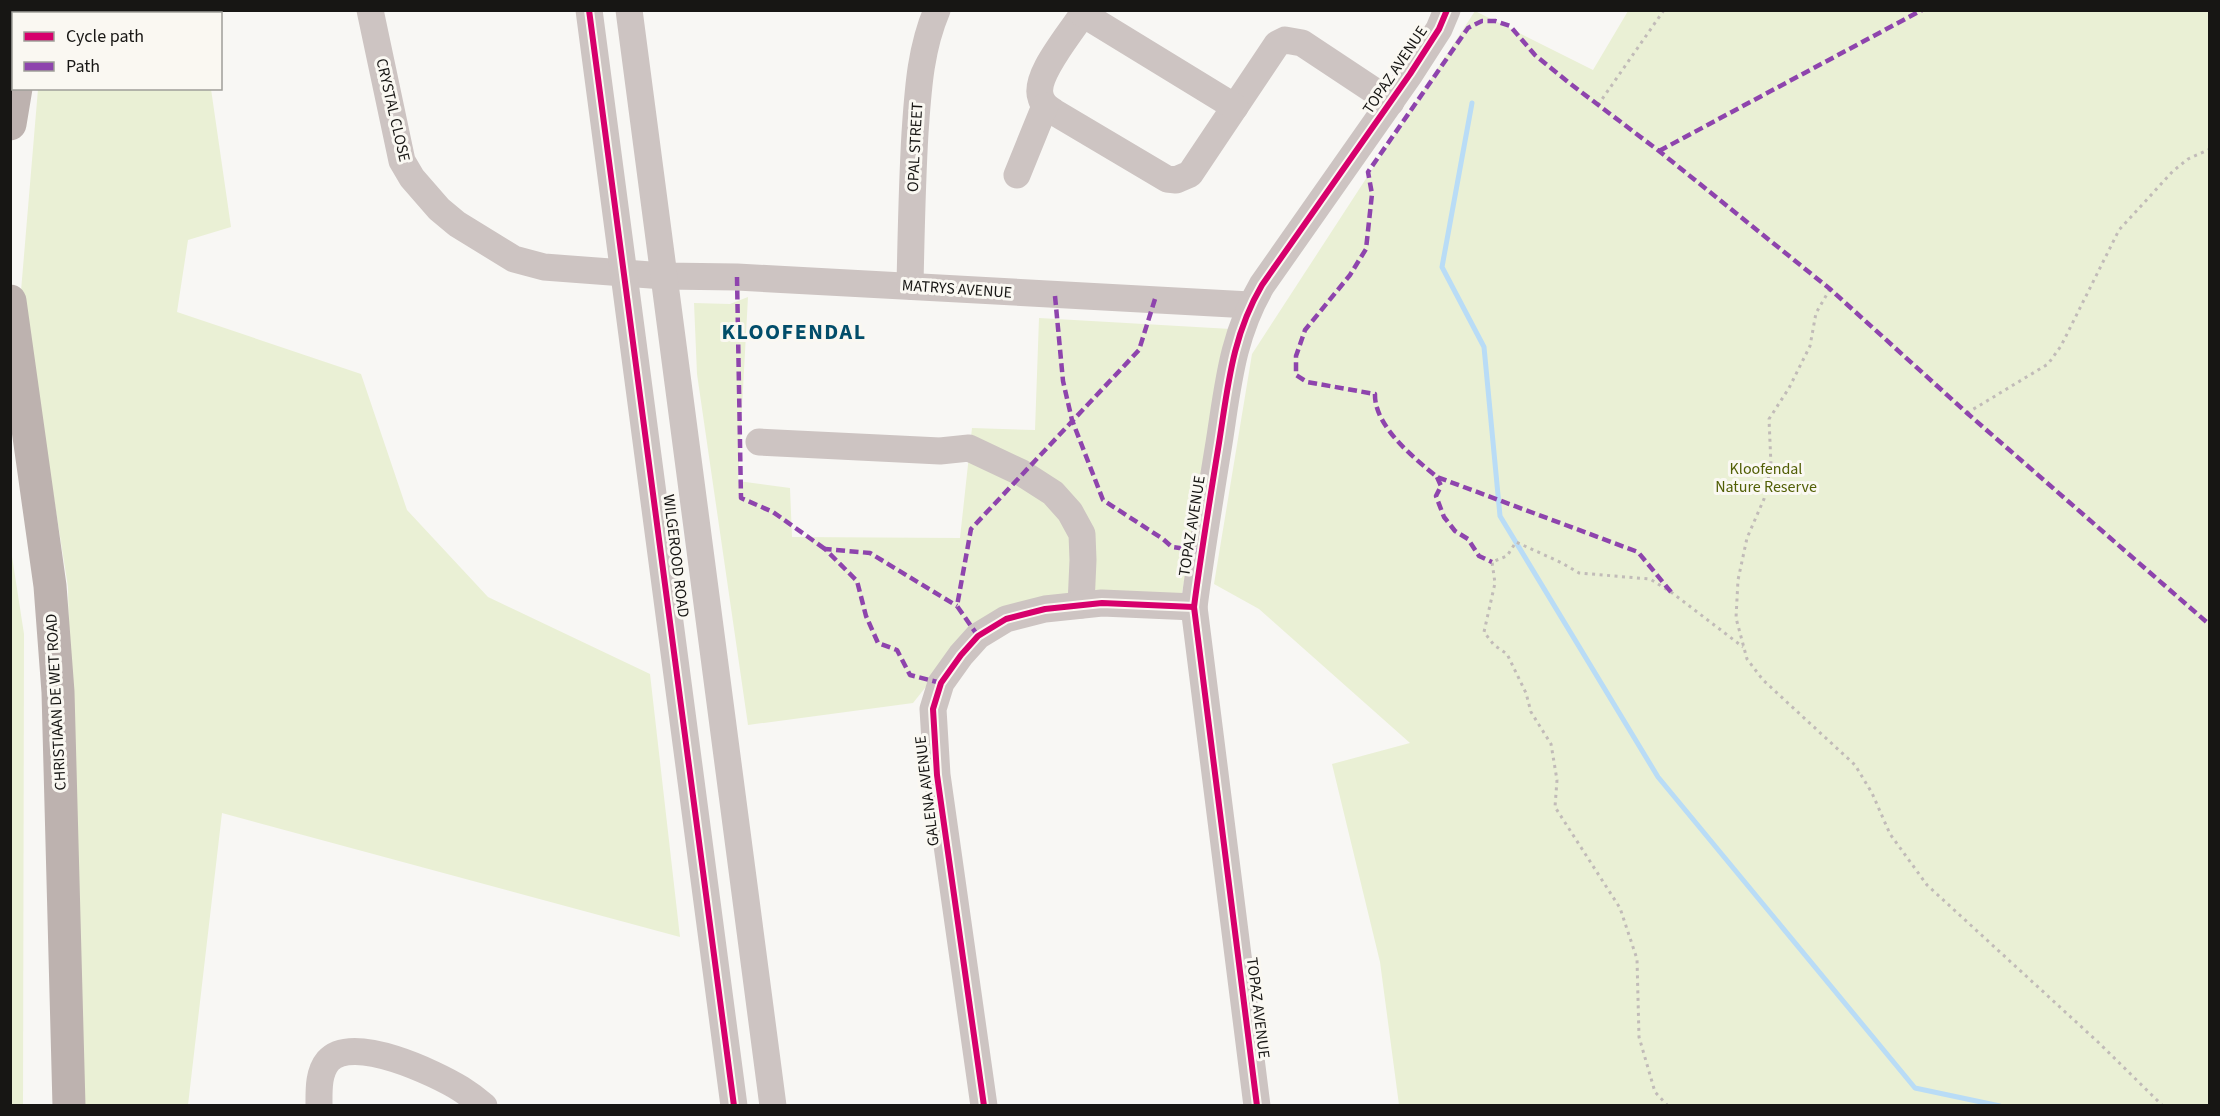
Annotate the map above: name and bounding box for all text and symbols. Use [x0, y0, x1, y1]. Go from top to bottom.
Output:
legend [12, 12, 222, 90]
street label: TOPAZ AVENUE [1357, 22, 1433, 118]
text: Cycle path [66, 24, 144, 49]
text: Path [66, 54, 100, 79]
street label: CRYSTAL CLOSE [370, 56, 416, 164]
street label: OPAL STREET [902, 101, 928, 192]
street label: MATRYS AVENUE [901, 274, 1013, 304]
district label: KLOOFENDAL [721, 316, 867, 348]
park label: Kloofendal Nature Reserve [1715, 458, 1817, 498]
street label: TOPAZ AVENUE [1173, 474, 1211, 578]
street label: WILGEROOD ROAD [658, 493, 694, 619]
street label: CHRISTIAAN DE WET ROAD [40, 613, 72, 791]
street label: GALENA AVENUE [909, 734, 945, 848]
street label: TOPAZ AVENUE [1241, 956, 1275, 1060]

